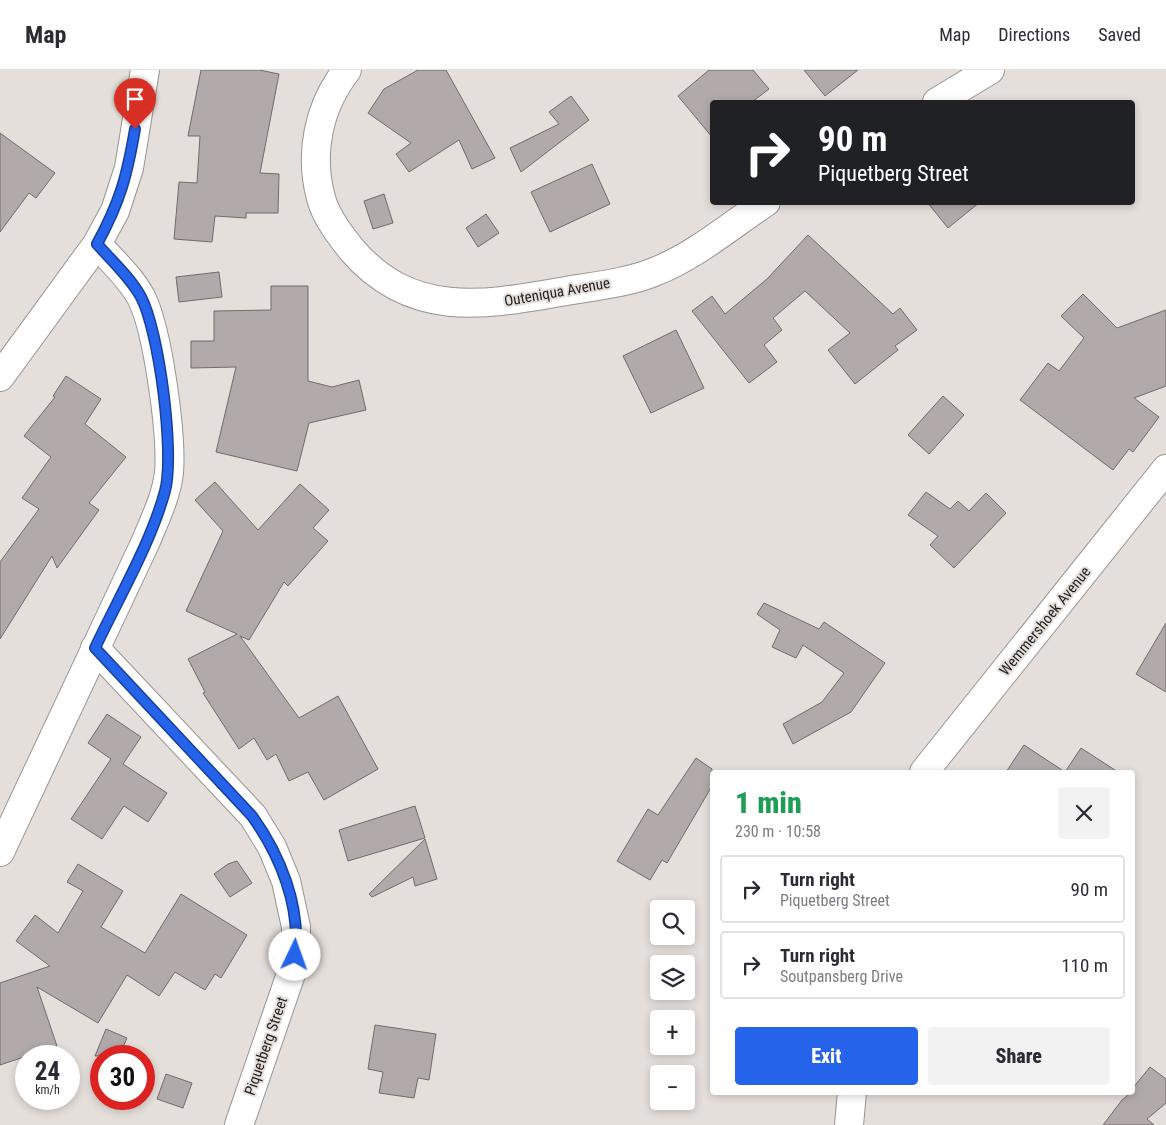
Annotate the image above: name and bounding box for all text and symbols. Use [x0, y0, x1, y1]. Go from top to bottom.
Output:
text: Map [25, 21, 66, 49]
text: Map [939, 24, 970, 45]
text: Directions [998, 24, 1070, 45]
text: Saved [1098, 24, 1141, 45]
pin [114, 78, 156, 129]
icon: arrive [121, 85, 149, 113]
text: 90 m [818, 119, 887, 160]
icon: right [735, 120, 800, 185]
text: Piquetberg Street [818, 161, 969, 186]
street label: Outeniqua Avenue [503, 274, 611, 310]
street label: Wemmershoek Avenue [996, 563, 1094, 679]
text: 1 min [735, 785, 802, 820]
button: close [1058, 787, 1110, 839]
text: 230 m · 10:58 [735, 822, 821, 841]
text: Turn right [780, 868, 855, 891]
icon: right [737, 875, 765, 903]
text: 90 m [1071, 878, 1108, 901]
text: Piquetberg Street [780, 891, 890, 910]
map controls [650, 900, 695, 1110]
button: search [650, 900, 695, 945]
position arrow [268, 928, 320, 980]
text: Turn right [780, 944, 855, 967]
icon: right [737, 951, 765, 979]
text: 110 m [1061, 954, 1108, 977]
button: layers [650, 955, 695, 1000]
text: Soutpansberg Drive [780, 967, 903, 986]
street label: Piquetberg Street [241, 994, 291, 1098]
button: + [650, 1010, 695, 1055]
button: Exit [735, 1027, 918, 1085]
button: Share [928, 1027, 1110, 1085]
speed limit sign: 30 [90, 1045, 155, 1110]
text: 24 [35, 1057, 60, 1086]
button: − [650, 1065, 695, 1110]
text: km/h [35, 1083, 60, 1097]

